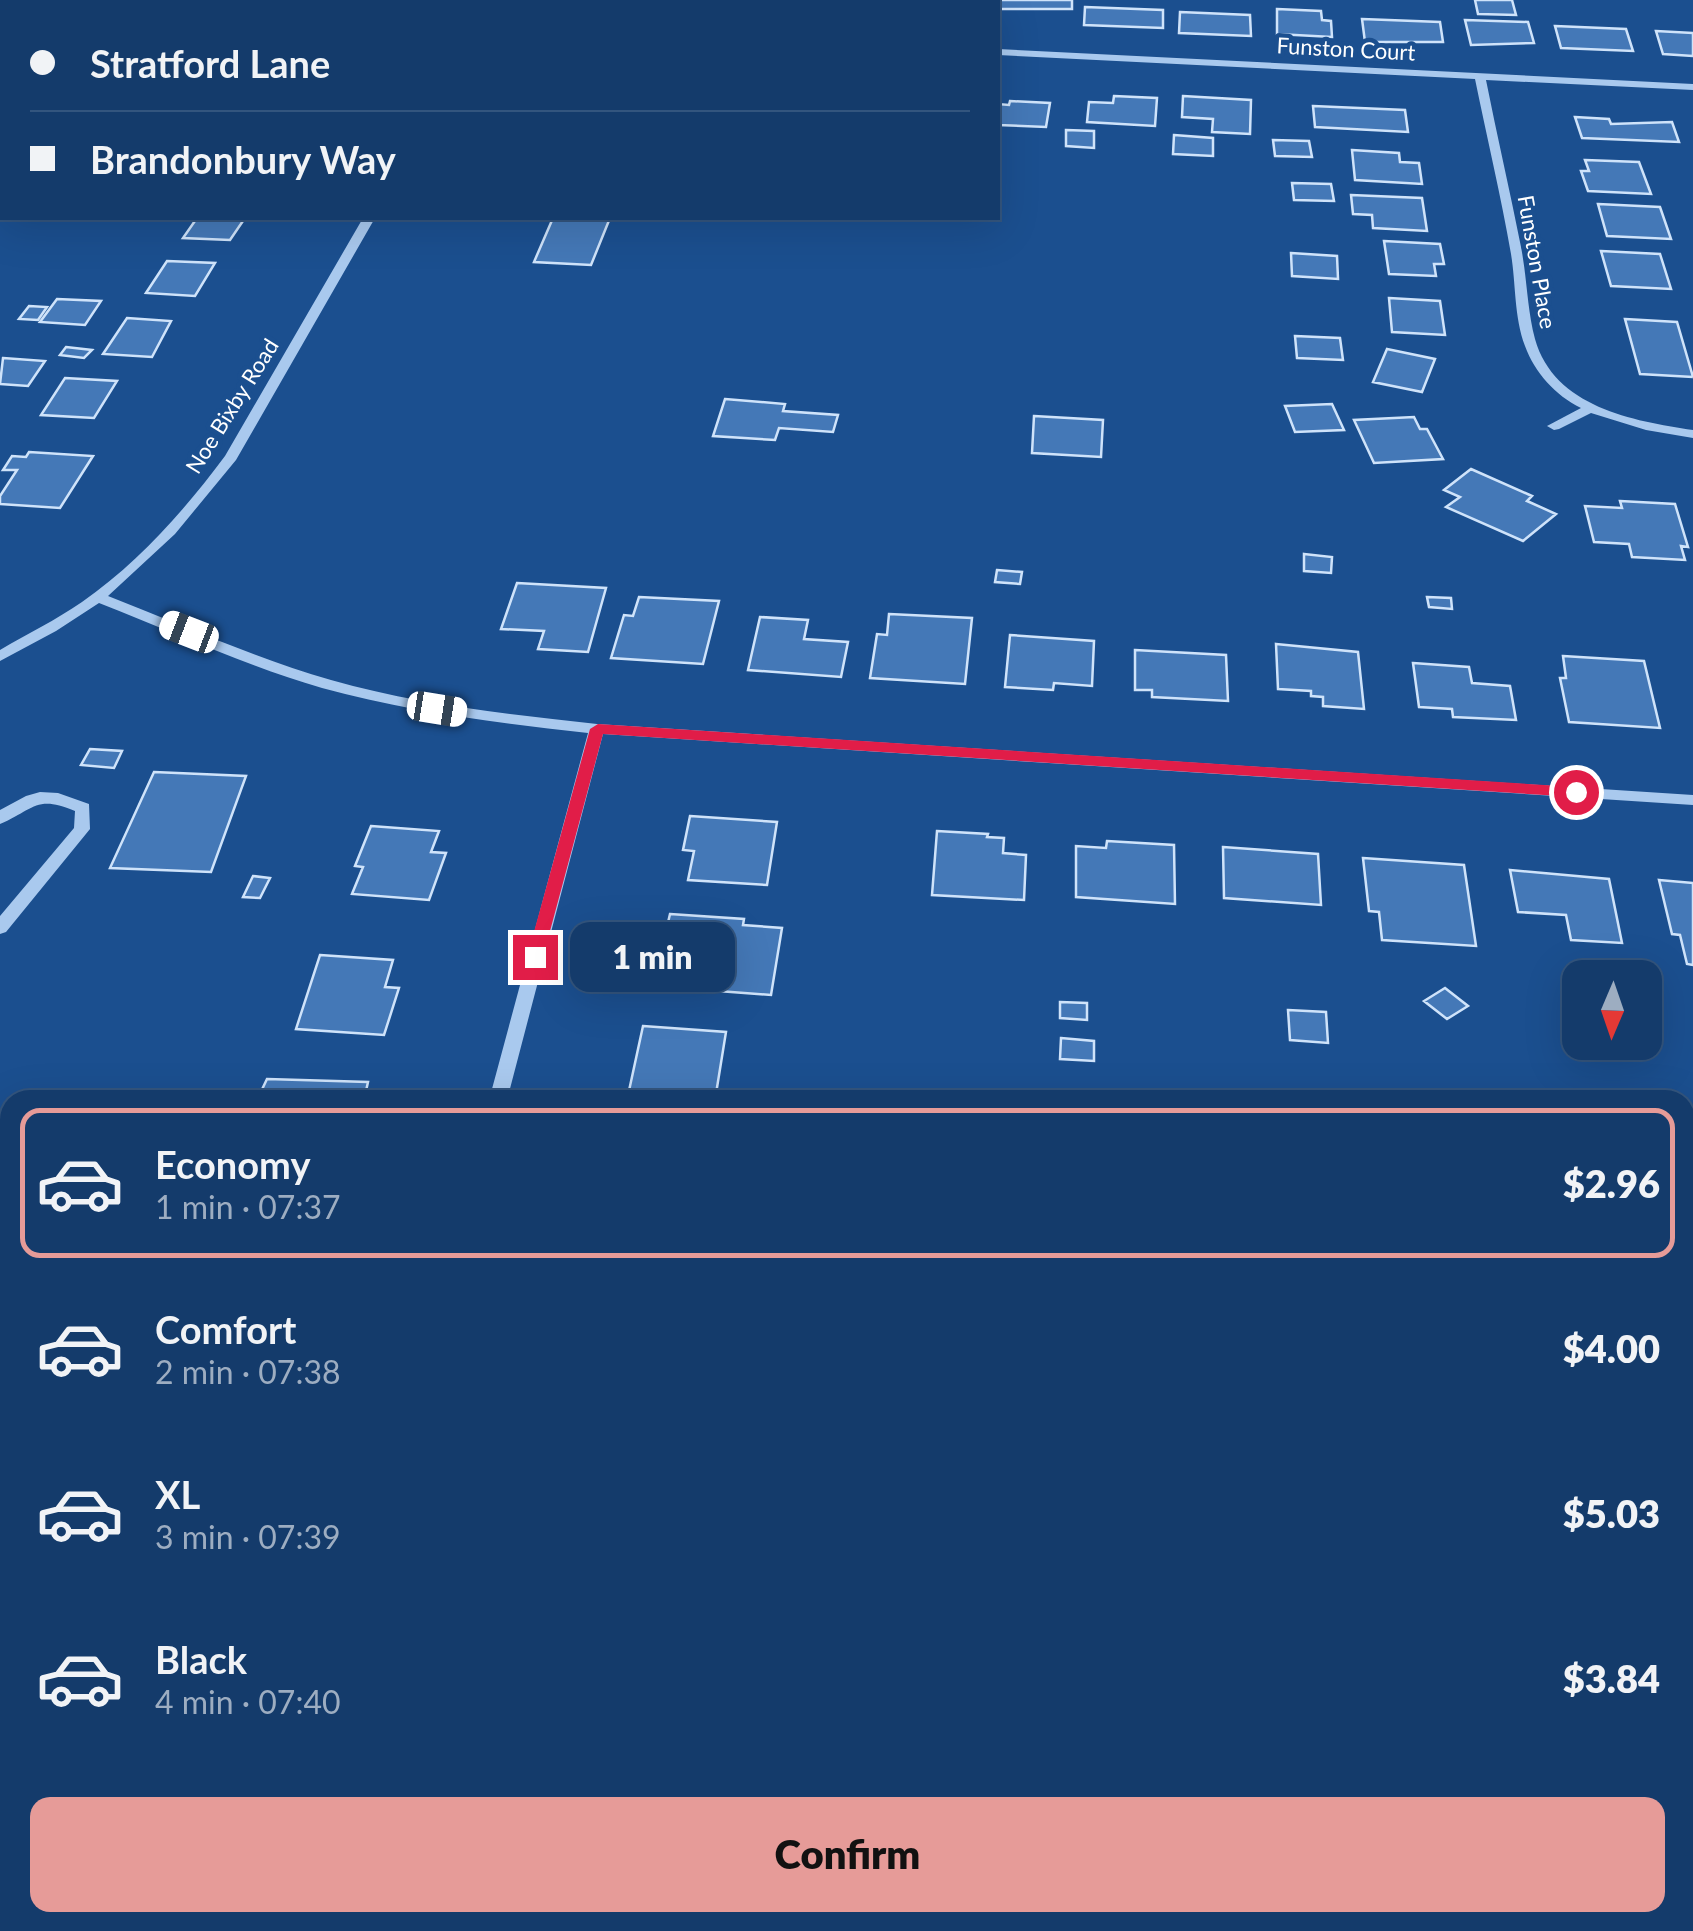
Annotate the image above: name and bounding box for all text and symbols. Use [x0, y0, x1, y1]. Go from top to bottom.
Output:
street label: Funston Court [1276, 31, 1416, 66]
text: Stratford Lane [90, 40, 330, 86]
text: Brandonbury Way [90, 136, 396, 182]
street label: Funston Place [1512, 193, 1563, 331]
street label: Noe Bixby Road [179, 333, 284, 478]
car [156, 607, 222, 657]
car [405, 689, 469, 729]
route start [1554, 770, 1599, 815]
callout: 1 min [570, 922, 735, 992]
route end [513, 935, 558, 980]
text: 1 min [613, 937, 692, 976]
north arrow [1562, 960, 1662, 1060]
map controls [1562, 960, 1662, 1060]
icon: car [35, 1138, 125, 1228]
text: Economy [155, 1141, 310, 1187]
text: $2.96 [1563, 1160, 1660, 1206]
text: 1 min · 07:37 [155, 1187, 341, 1226]
icon: car [35, 1303, 125, 1393]
text: Comfort [155, 1306, 296, 1352]
text: $4.00 [1563, 1325, 1660, 1371]
text: 2 min · 07:38 [155, 1352, 341, 1391]
icon: car [35, 1468, 125, 1558]
text: XL [155, 1471, 200, 1517]
text: $5.03 [1563, 1490, 1660, 1536]
text: 3 min · 07:39 [155, 1517, 341, 1556]
icon: car [35, 1633, 125, 1723]
text: Black [155, 1636, 247, 1682]
text: $3.84 [1563, 1655, 1660, 1701]
text: 4 min · 07:40 [155, 1682, 341, 1721]
button: Confirm [30, 1797, 1665, 1912]

